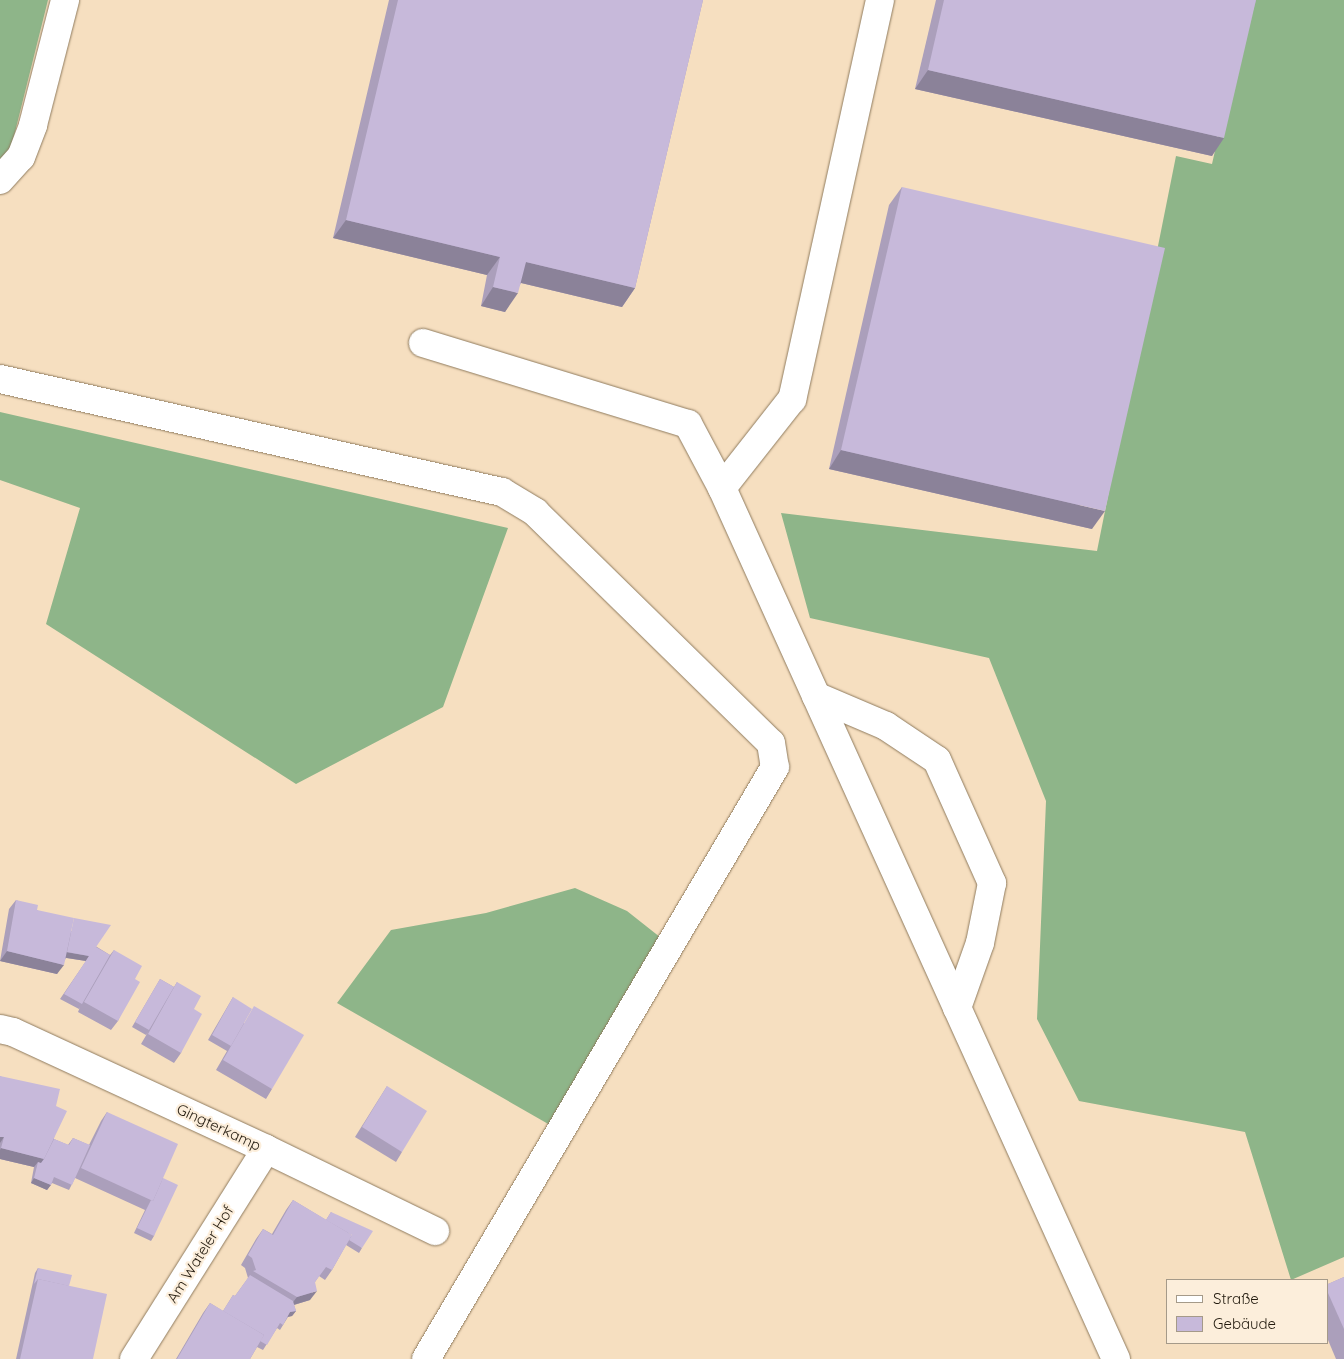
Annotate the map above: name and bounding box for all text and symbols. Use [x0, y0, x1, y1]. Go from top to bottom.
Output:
street label: Gingterkamp [174, 1100, 264, 1154]
street label: Am Wateler Hof [163, 1202, 237, 1306]
legend [1166, 1279, 1329, 1344]
text: Straße [1213, 1289, 1259, 1308]
text: Gebäude [1213, 1314, 1276, 1333]

